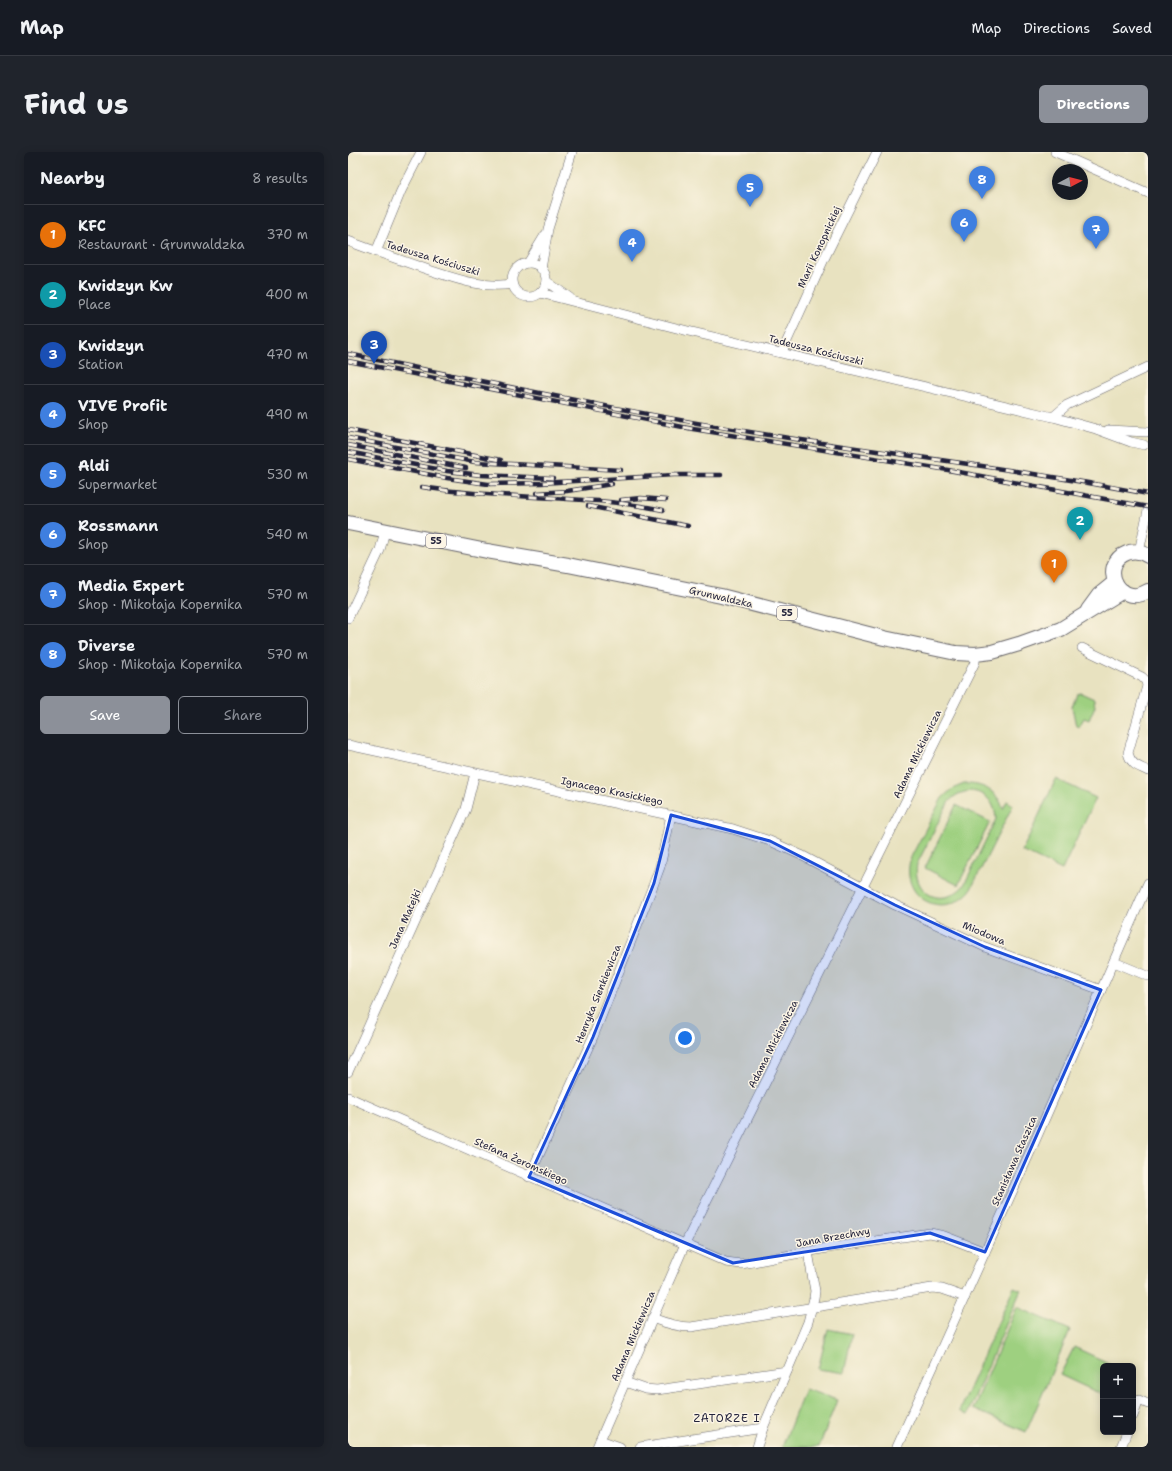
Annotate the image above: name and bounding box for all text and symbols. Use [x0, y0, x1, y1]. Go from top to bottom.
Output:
text: Map [20, 15, 64, 40]
text: Map [972, 19, 1002, 37]
text: Directions [1024, 19, 1090, 37]
text: Saved [1112, 19, 1152, 37]
text: Find us [24, 85, 129, 123]
button: Directions [1039, 85, 1148, 123]
north arrow [1052, 164, 1088, 200]
pin: 8 [969, 166, 995, 199]
text: Nearby [40, 167, 105, 189]
text: 8 results [252, 170, 308, 187]
pin: 5 [737, 174, 763, 207]
street label: Marii Konopnickiej [794, 204, 844, 290]
pin: 6 [951, 209, 977, 242]
text: KFC [78, 216, 106, 236]
pin: 7 [1083, 216, 1109, 249]
text: 1 [50, 226, 56, 243]
text: 370 m [266, 226, 308, 243]
pin: 4 [619, 229, 645, 262]
text: Restaurant · Grunwaldzka [78, 236, 245, 253]
street label: Tadeusza Kościuszki [385, 238, 482, 279]
text: Kwidzyn Kw [78, 276, 173, 296]
text: 2 [48, 286, 58, 303]
text: 400 m [265, 286, 308, 303]
text: Place [78, 296, 111, 313]
pin: 3 [361, 331, 387, 364]
street label: Tadeusza Kościuszki [767, 332, 865, 368]
text: Kwidzyn [78, 336, 144, 356]
text: 3 [48, 346, 58, 363]
text: 470 m [266, 346, 308, 363]
text: Station [78, 356, 123, 373]
text: VIVE Profit [78, 396, 167, 416]
text: 4 [48, 406, 58, 423]
text: 490 m [266, 406, 308, 423]
text: Shop [78, 416, 108, 433]
text: Aldi [78, 456, 109, 476]
text: 5 [49, 466, 57, 483]
text: 530 m [267, 466, 308, 483]
text: Supermarket [78, 476, 157, 493]
pin: 2 [1067, 507, 1093, 540]
text: Rossmann [78, 516, 158, 536]
text: 6 [48, 526, 58, 543]
text: 540 m [267, 526, 308, 543]
road number: 55 [426, 534, 446, 548]
text: Shop [78, 536, 108, 553]
pin: 1 [1041, 550, 1067, 583]
text: Media Expert [78, 576, 184, 596]
street label: Grunwaldzka [688, 583, 755, 611]
text: 7 [48, 586, 58, 603]
text: 570 m [267, 586, 308, 603]
text: Shop · Mikołaja Kopernika [78, 596, 242, 613]
road number: 55 [777, 606, 797, 620]
text: Diverse [78, 636, 135, 656]
text: 8 [48, 646, 58, 663]
text: 570 m [267, 646, 308, 663]
text: Shop · Mikołaja Kopernika [78, 656, 242, 673]
button: Save [40, 696, 170, 734]
button: Share [178, 696, 308, 734]
street label: Adama Mickiewicza [890, 707, 944, 800]
street label: Ignacego Krasickiego [560, 774, 664, 808]
street label: Jana Matejki [386, 887, 424, 951]
street label: Miodowa [961, 918, 1008, 948]
street label: Henryka Sienkiewicza [572, 942, 624, 1045]
street label: Adama Mickiewicza [745, 997, 801, 1090]
your location [675, 1028, 695, 1048]
street label: Stanisława Staszica [988, 1113, 1040, 1208]
street label: Stefana Żeromskiego [472, 1135, 570, 1187]
street label: Jana Brzechwy [795, 1224, 871, 1250]
street label: Adama Mickiewicza [608, 1288, 658, 1383]
map controls [1100, 1363, 1136, 1435]
button: + [1100, 1363, 1136, 1399]
button: − [1100, 1399, 1136, 1435]
district label: ZATORZE I [693, 1411, 761, 1426]

